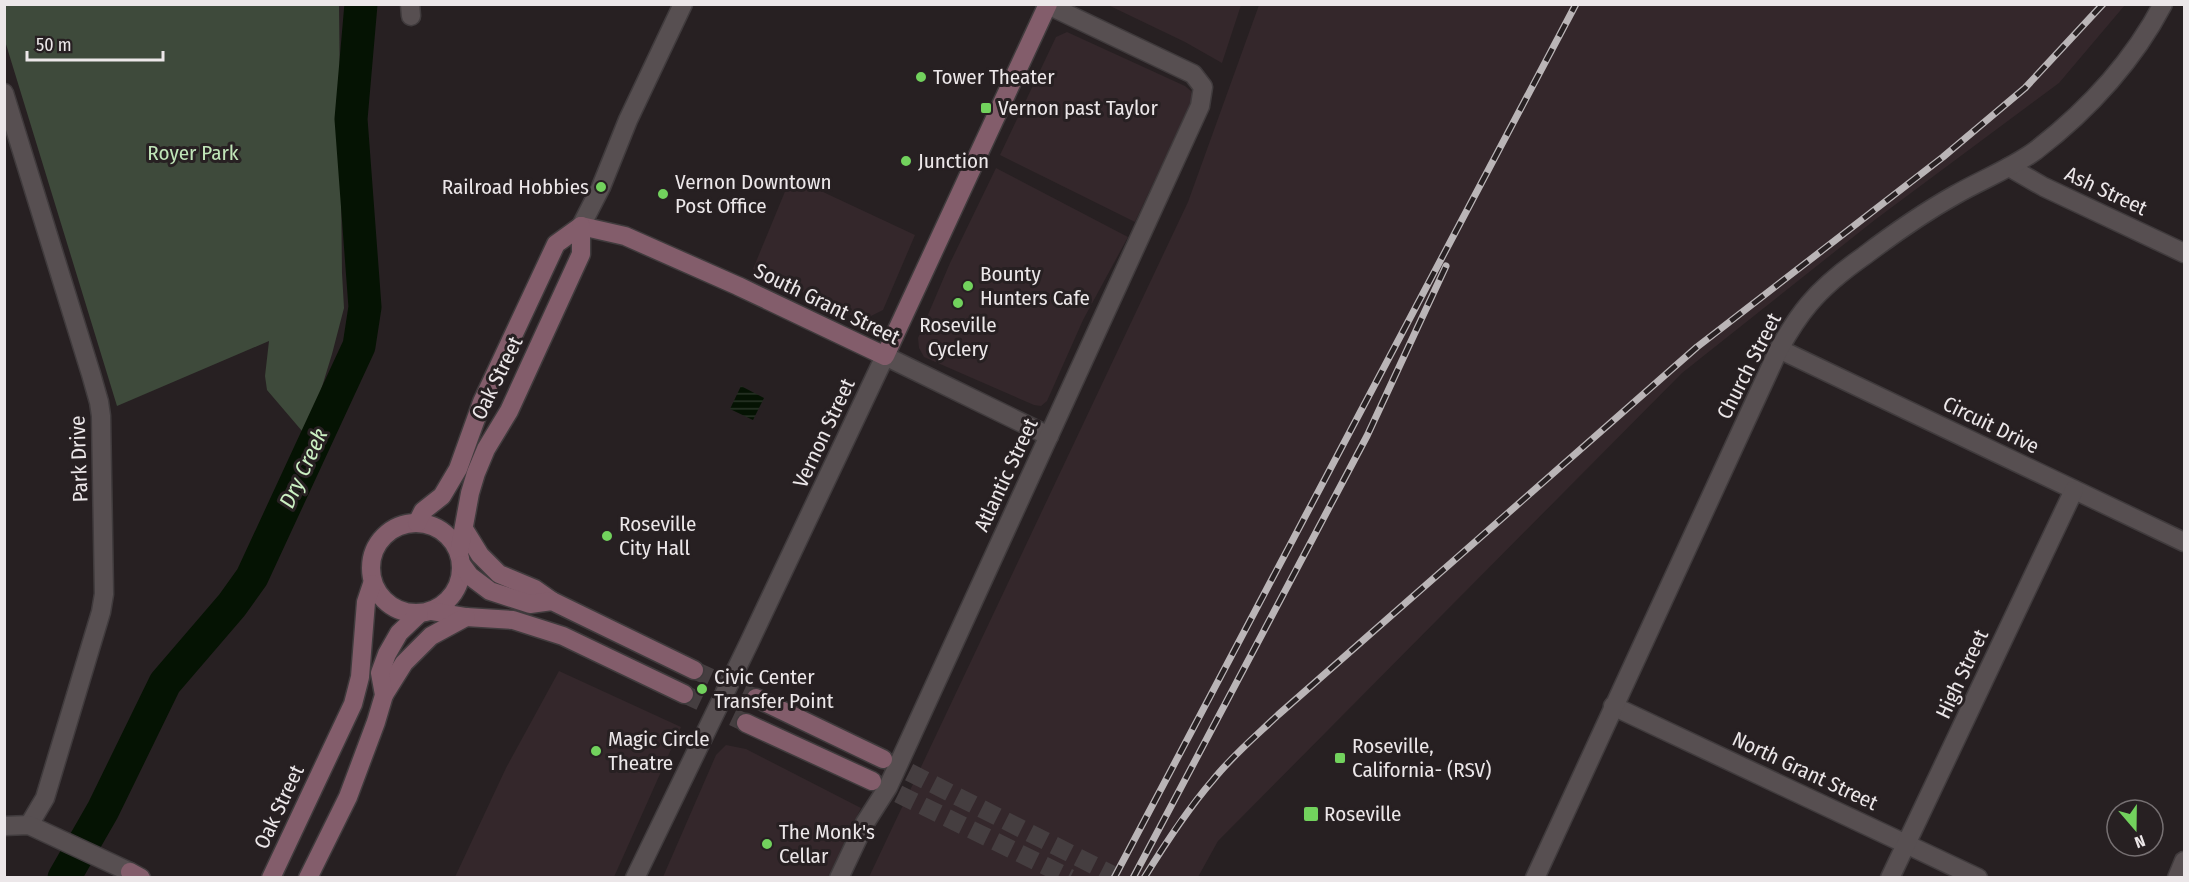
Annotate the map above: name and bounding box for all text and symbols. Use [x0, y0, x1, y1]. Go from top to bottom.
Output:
scale bar [27, 24, 164, 62]
text: 50 m [36, 34, 72, 56]
place label: Tower Theater [933, 64, 1055, 90]
marker: Tower Theater [914, 70, 928, 84]
place label: Vernon past Taylor [998, 95, 1158, 121]
marker: Vernon past Taylor [979, 101, 993, 115]
park label: Royer Park [147, 140, 239, 166]
place label: Junction [918, 148, 989, 174]
marker: Junction [899, 154, 913, 168]
street label: Ash Street [2061, 161, 2151, 221]
place label: Vernon Downtown Post Office [675, 169, 831, 219]
place label: Railroad Hobbies [442, 174, 589, 200]
marker: Railroad Hobbies [594, 180, 608, 194]
marker: Vernon Downtown Post Office [656, 187, 670, 201]
street label: South Grant Street [750, 258, 904, 351]
place label: Bounty Hunters Cafe [980, 261, 1090, 311]
marker: Bounty Hunters Cafe [961, 279, 975, 293]
marker: Roseville Cyclery [951, 296, 965, 310]
street label: Church Street [1711, 308, 1787, 424]
place label: Roseville Cyclery [919, 312, 997, 362]
street label: Oak Street [466, 332, 528, 424]
street label: Vernon Street [787, 374, 861, 492]
street label: Circuit Drive [1939, 391, 2043, 459]
street label: Atlantic Street [968, 414, 1044, 536]
street label: Park Drive [64, 415, 94, 503]
water label: Dry Creek [273, 424, 334, 512]
place label: Roseville City Hall [619, 511, 696, 561]
marker: Roseville City Hall [600, 529, 614, 543]
street label: High Street [1930, 625, 1994, 723]
place label: Civic Center Transfer Point [714, 664, 834, 714]
marker: Civic Center Transfer Point [695, 682, 709, 696]
place label: Magic Circle Theatre [608, 726, 710, 776]
street label: North Grant Street [1728, 726, 1882, 816]
place label: Roseville, California- (RSV) [1352, 733, 1491, 783]
marker: Magic Circle Theatre [589, 744, 603, 758]
marker: Roseville, California- (RSV) [1333, 751, 1347, 765]
street label: Oak Street [248, 761, 310, 853]
north arrow [2105, 798, 2165, 858]
place label: Roseville [1324, 801, 1401, 827]
marker: Roseville [1302, 805, 1320, 823]
place label: The Monk's Cellar [779, 819, 875, 869]
text: N [2132, 831, 2148, 852]
marker: The Monk's Cellar [760, 837, 774, 851]

